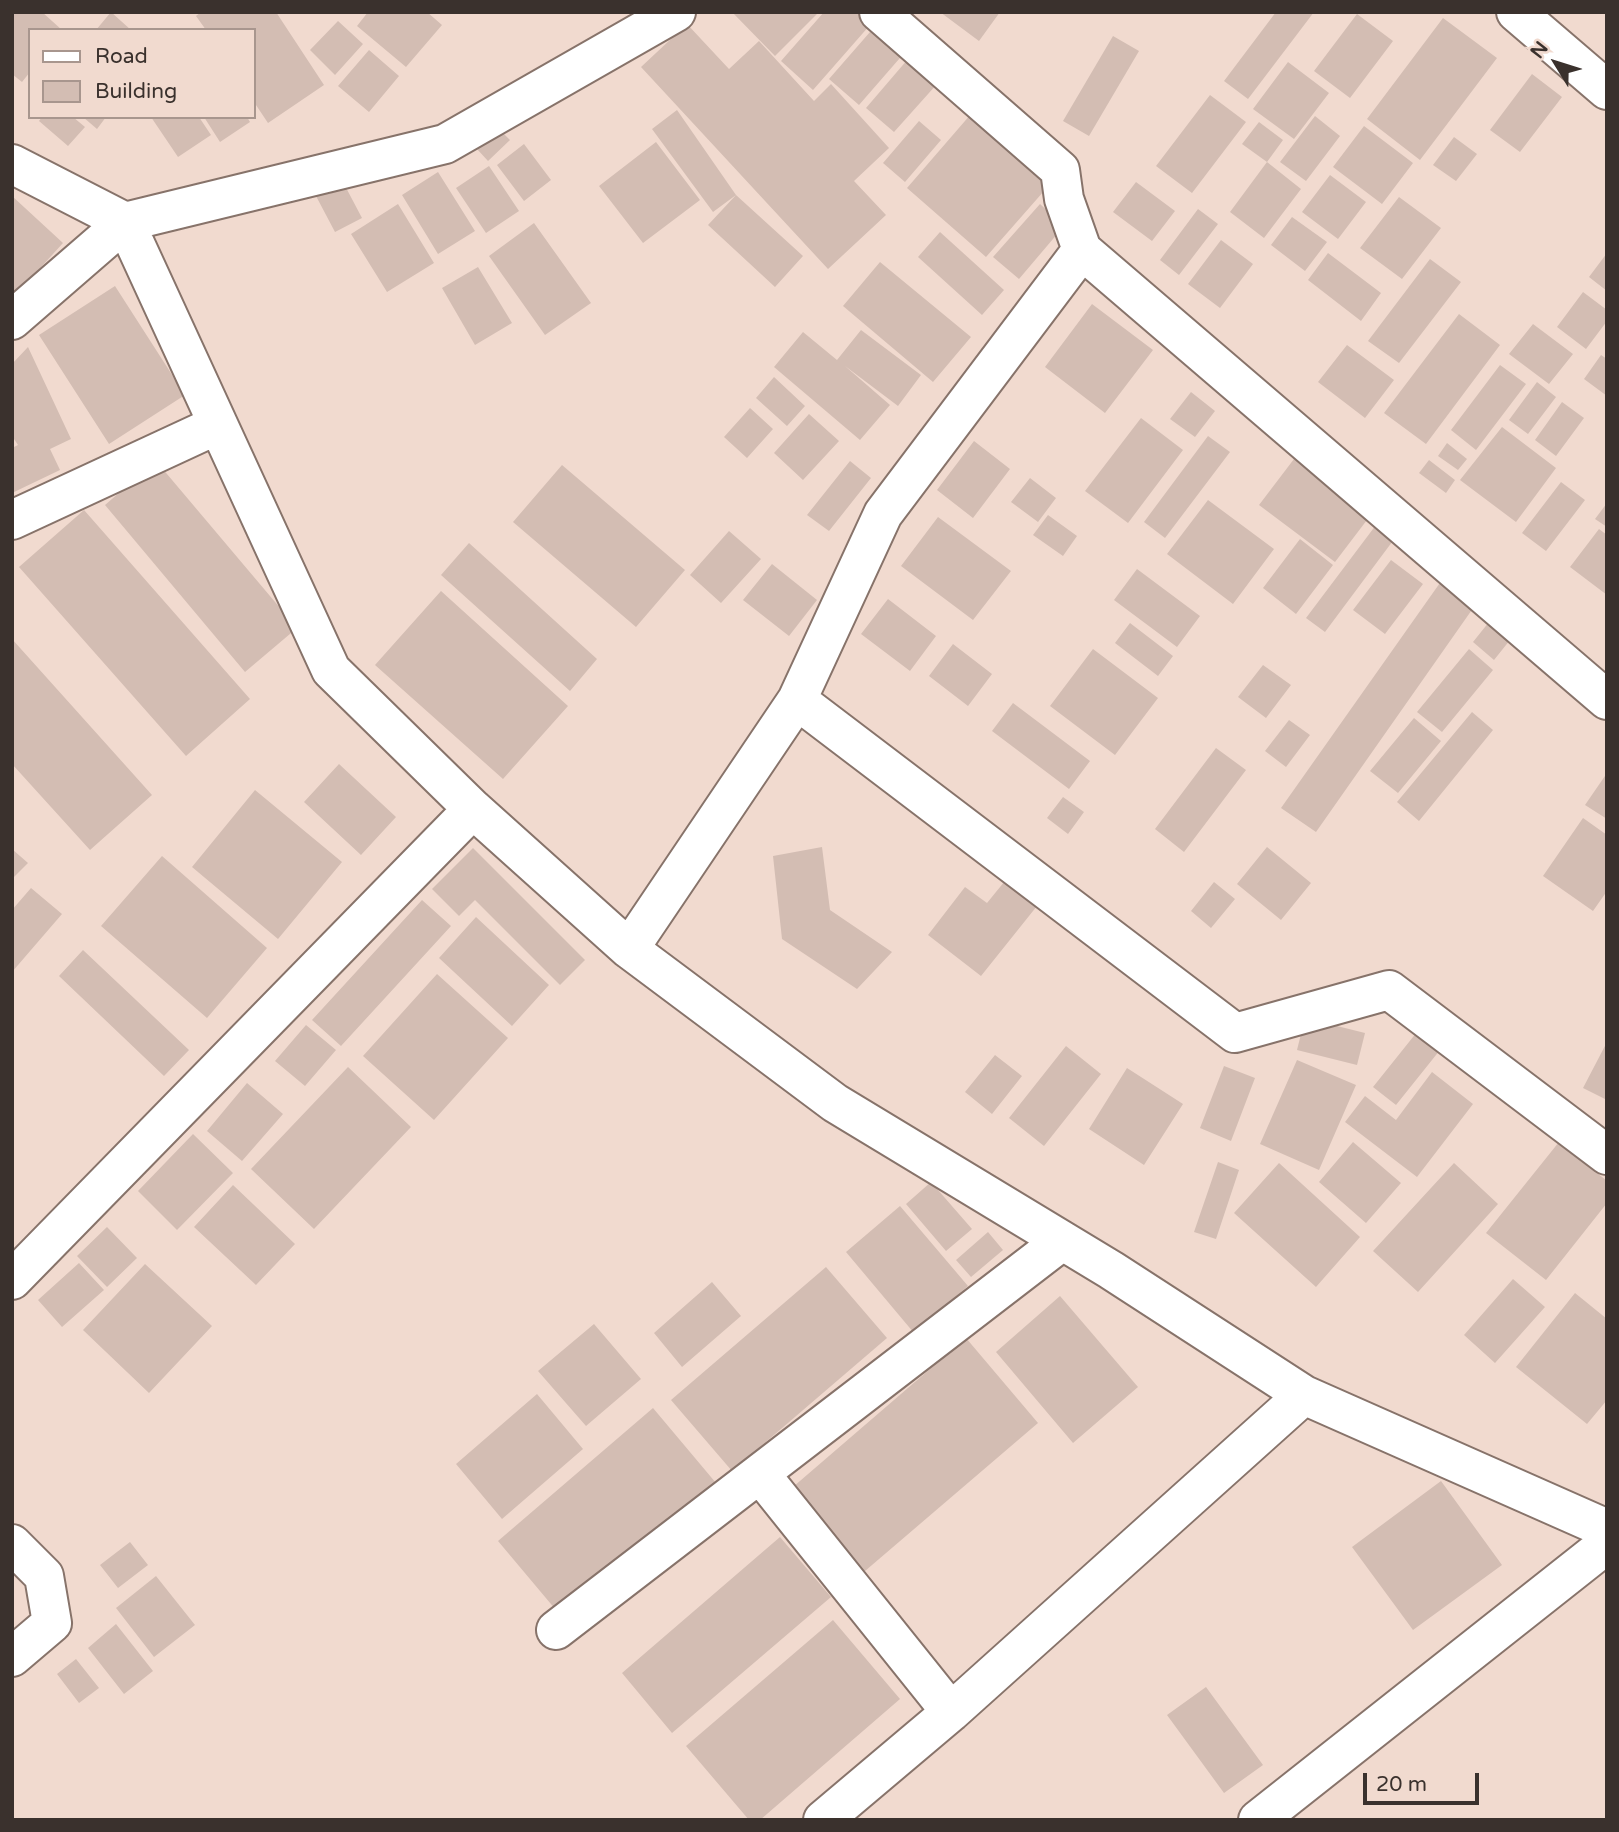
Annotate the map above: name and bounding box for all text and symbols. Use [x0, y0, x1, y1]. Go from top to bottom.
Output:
legend [28, 28, 256, 119]
north arrow [1521, 28, 1591, 98]
text: N [1526, 37, 1553, 63]
text: Road [95, 44, 148, 69]
text: Building [95, 79, 177, 104]
scale bar [1367, 1758, 1482, 1802]
text: 20 m [1376, 1772, 1427, 1797]

